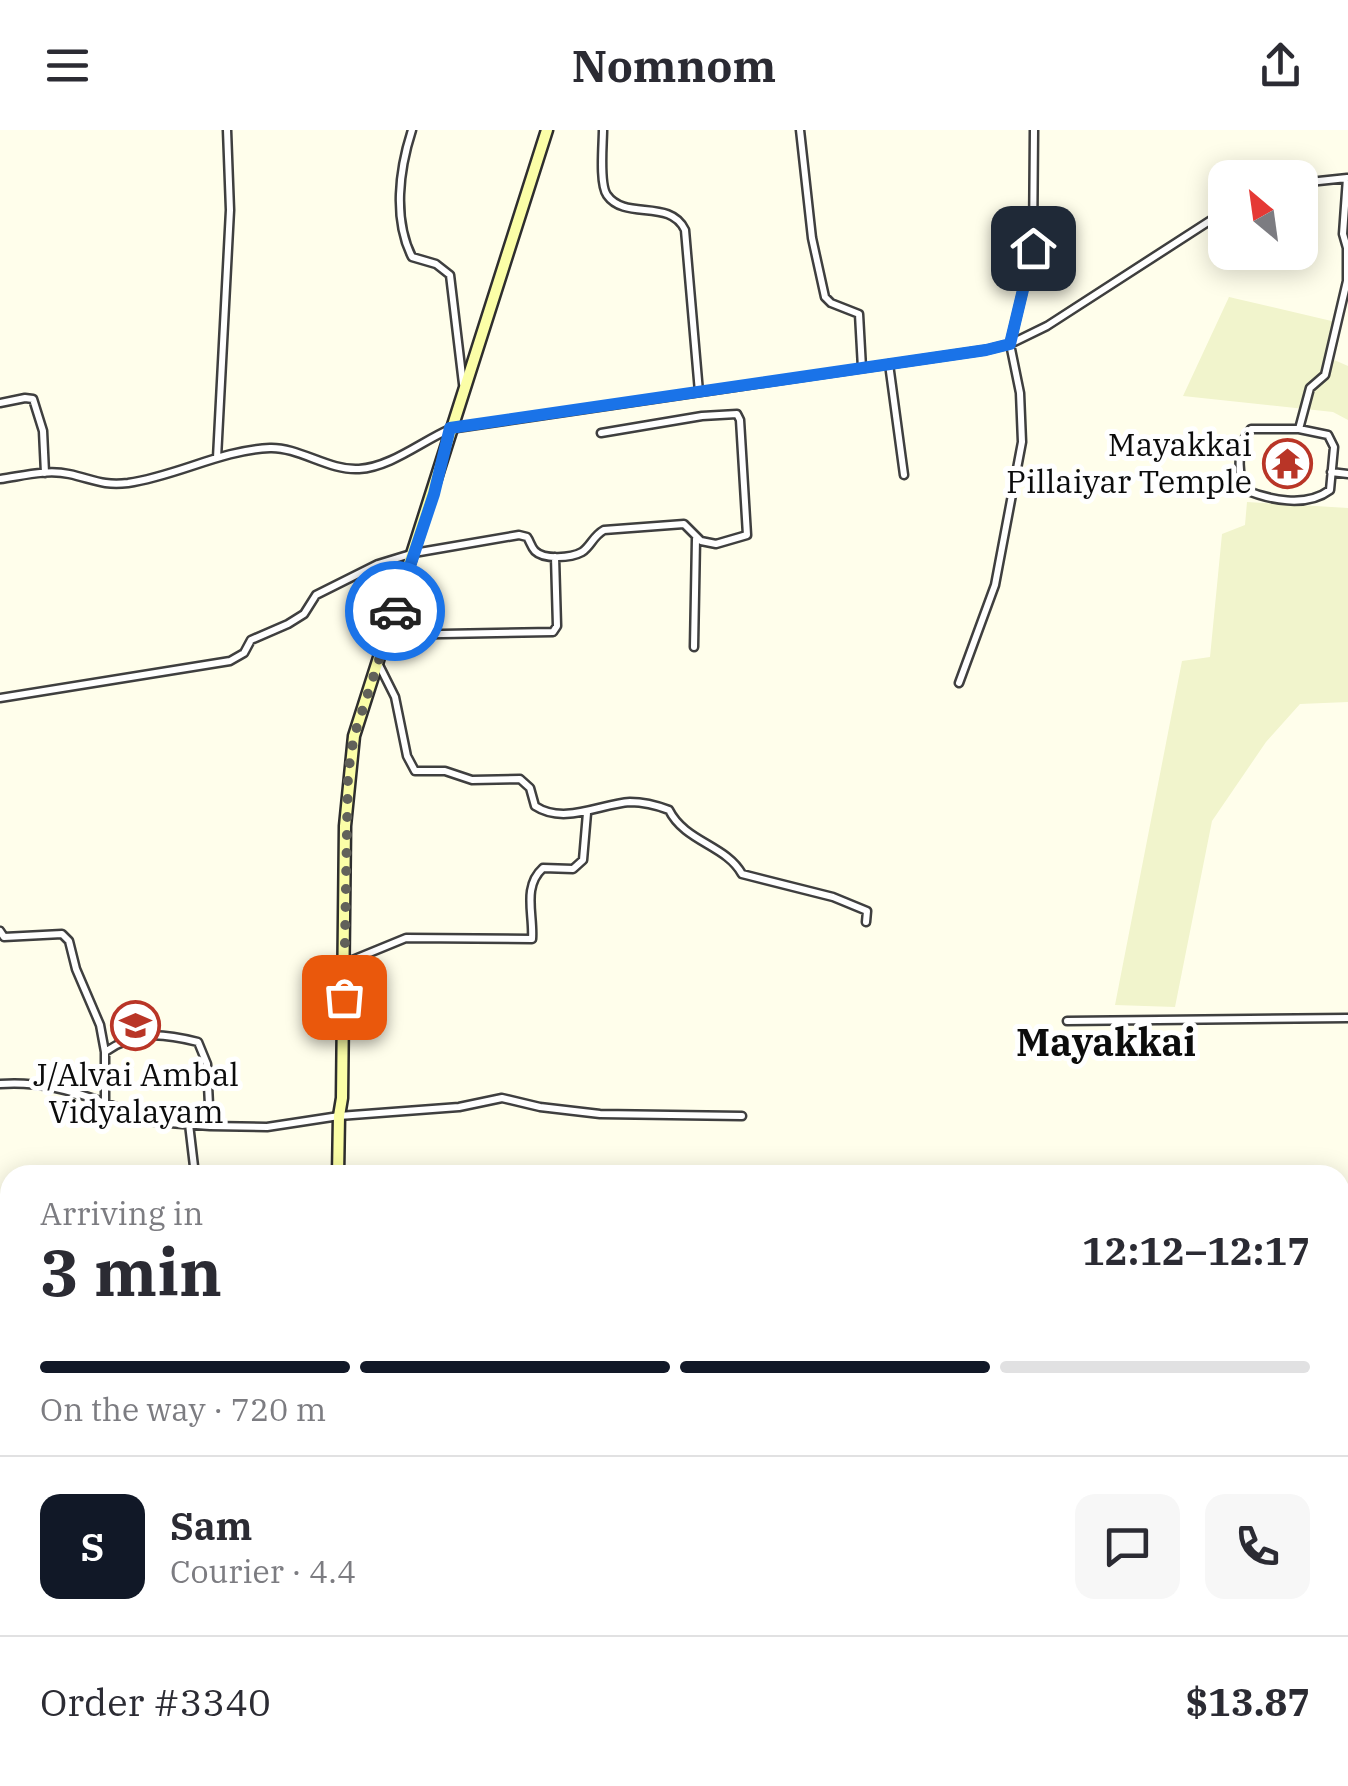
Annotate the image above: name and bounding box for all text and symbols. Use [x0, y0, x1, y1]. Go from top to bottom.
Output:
text: Nomnom [572, 36, 776, 94]
icon: menu [40, 38, 95, 93]
icon: share [1253, 38, 1308, 93]
north arrow [1208, 160, 1318, 270]
map controls [1208, 160, 1318, 270]
pin [991, 206, 1076, 291]
icon: home [1006, 221, 1061, 276]
place label: Mayakkai Pillaiyar Temple [1006, 423, 1252, 502]
temple icon: Mayakkai Pillaiyar Temple [1261, 437, 1313, 489]
courier [345, 561, 445, 661]
icon: car [368, 584, 423, 639]
pin [302, 955, 387, 1040]
icon: bag [317, 970, 372, 1025]
school or university icon: J/Alvai Ambal Vidyalayam [110, 999, 162, 1051]
district label: Mayakkai [1016, 1017, 1196, 1066]
place label: J/Alvai Ambal Vidyalayam [33, 1053, 239, 1132]
text: Arriving in [40, 1192, 203, 1234]
text: 12:12–12:17 [1082, 1226, 1310, 1275]
text: 3 min [40, 1229, 222, 1314]
text: On the way · 720 m [40, 1388, 326, 1430]
button: chat [1075, 1494, 1180, 1599]
button: phone [1205, 1494, 1310, 1599]
text: Sam [170, 1501, 253, 1550]
text: S [81, 1522, 104, 1571]
text: Courier · 4.4 [170, 1550, 356, 1592]
text: Order #3340 [40, 1677, 271, 1726]
text: $13.87 [1185, 1677, 1310, 1726]

